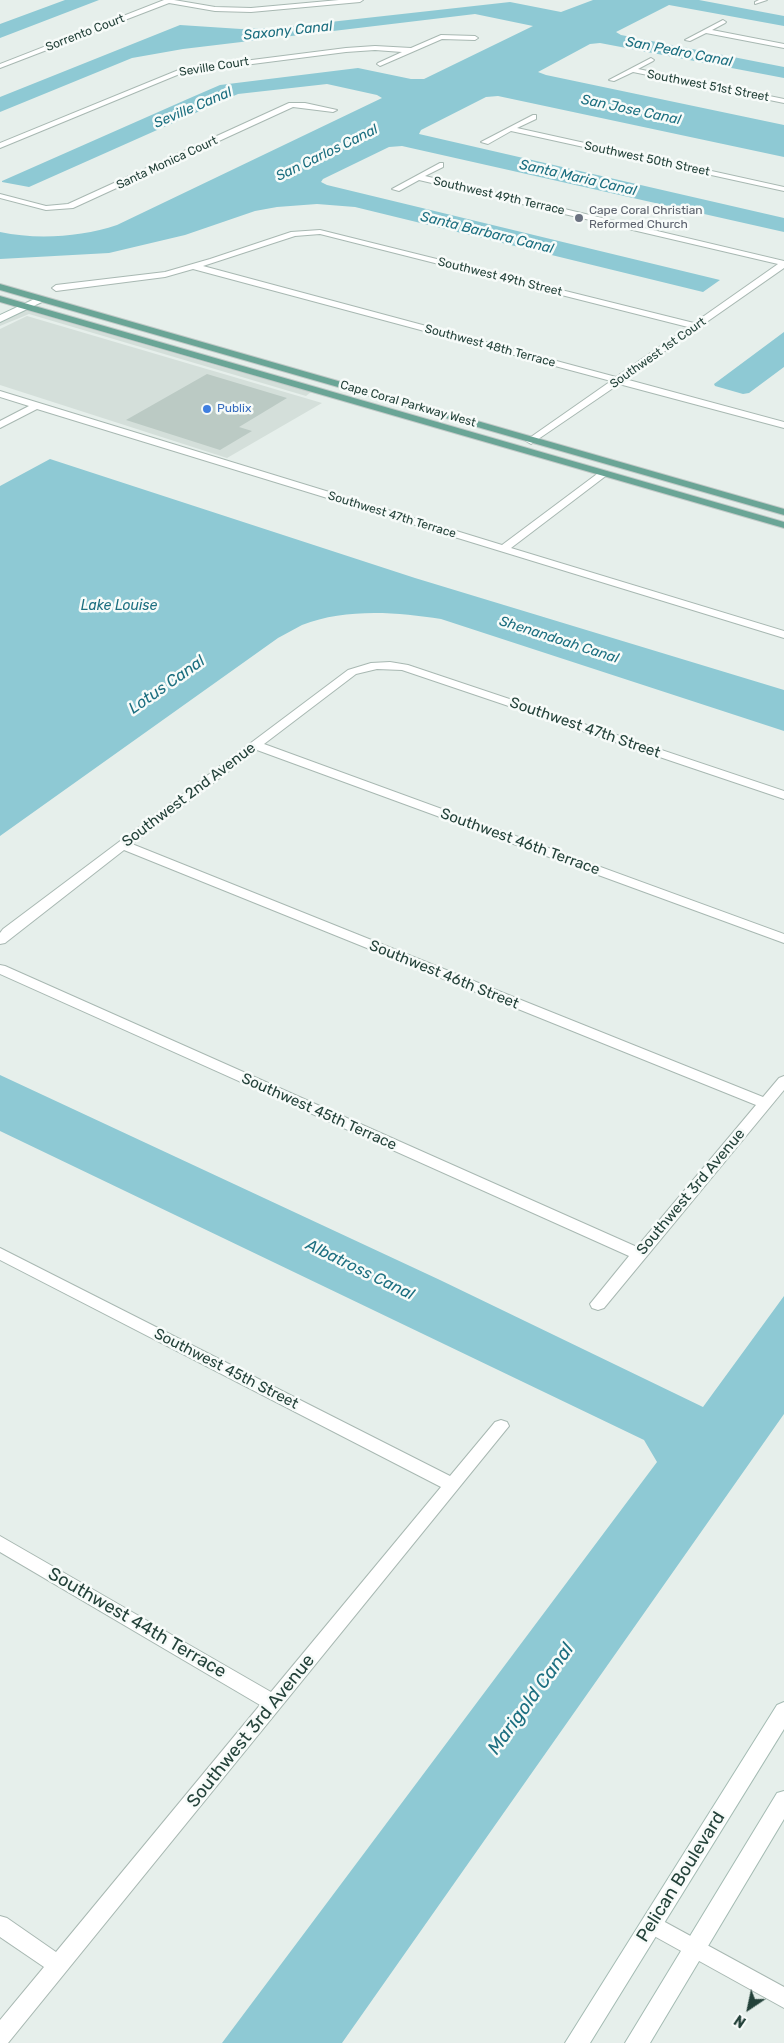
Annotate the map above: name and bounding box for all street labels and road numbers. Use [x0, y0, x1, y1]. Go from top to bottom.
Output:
street label: Sorrento Court [44, 11, 126, 55]
street label: Seville Court [178, 54, 250, 80]
street label: Southwest 51st Street [646, 67, 770, 105]
street label: Santa Monica Court [114, 133, 220, 193]
street label: Southwest 50th Street [583, 139, 711, 179]
street label: Southwest 49th Terrace [432, 174, 566, 218]
street label: Southwest 49th Street [436, 255, 564, 299]
street label: Southwest 1st Court [607, 315, 709, 391]
street label: Southwest 48th Terrace [423, 322, 557, 370]
street label: Cape Coral Parkway West [338, 378, 478, 430]
street label: Southwest 47th Terrace [326, 489, 458, 541]
street label: Southwest 47th Street [507, 694, 663, 762]
street label: Southwest 2nd Avenue [119, 739, 259, 851]
street label: Southwest 46th Terrace [438, 805, 602, 879]
street label: Southwest 46th Street [367, 937, 521, 1013]
street label: Southwest 45th Terrace [239, 1070, 399, 1154]
street label: Southwest 3rd Avenue [633, 1125, 749, 1259]
street label: Southwest 45th Street [151, 1325, 301, 1413]
street label: Southwest 44th Terrace [44, 1563, 230, 1683]
street label: Southwest 3rd Avenue [183, 1650, 319, 1812]
street label: Pelican Boulevard [632, 1808, 730, 1946]

